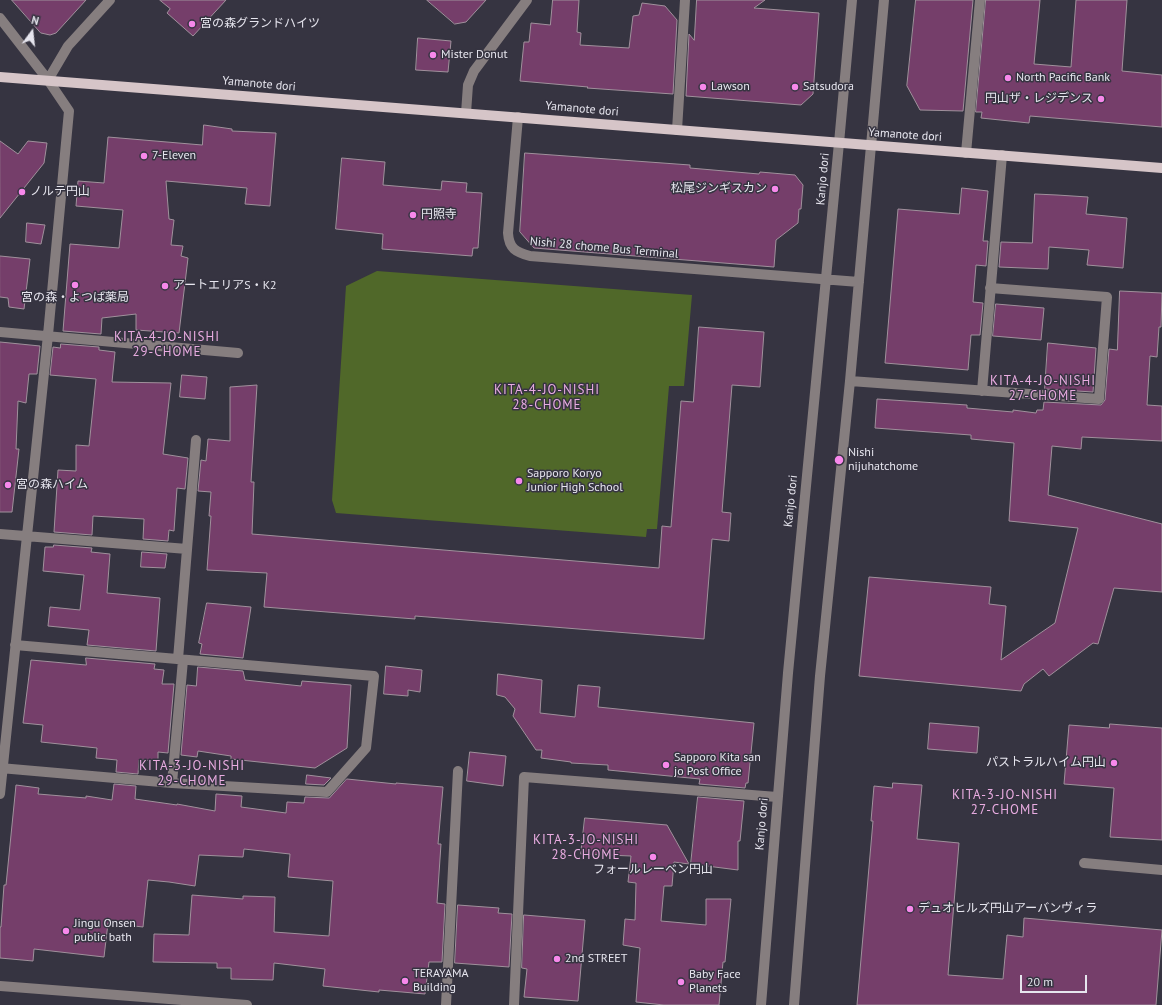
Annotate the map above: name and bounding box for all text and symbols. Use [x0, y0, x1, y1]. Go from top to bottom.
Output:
north arrow [12, 12, 52, 52]
text: N [30, 13, 40, 28]
place label: 宮の森グランドハイツ [200, 17, 320, 31]
marker: 宮の森グランドハイツ [187, 19, 197, 29]
place label: Mister Donut [441, 48, 507, 62]
marker: Mister Donut [428, 50, 438, 60]
place label: North Pacific Bank [1016, 71, 1110, 85]
marker: North Pacific Bank [1003, 73, 1013, 83]
street label: Yamanote dori [222, 74, 296, 94]
place label: Lawson [711, 80, 750, 94]
place label: Satsudora [803, 80, 854, 94]
marker: Lawson [698, 82, 708, 92]
marker: Satsudora [790, 82, 800, 92]
place label: 円山ザ・レジデンス [985, 92, 1093, 106]
marker: 円山ザ・レジデンス [1096, 94, 1106, 104]
street label: Yamanote dori [545, 99, 619, 119]
street label: Yamanote dori [868, 125, 942, 145]
place label: 7-Eleven [152, 149, 196, 163]
marker: 7-Eleven [139, 151, 149, 161]
street label: Kanjo dori [814, 152, 832, 206]
place label: 松尾ジンギスカン [671, 182, 767, 196]
marker: 松尾ジンギスカン [770, 184, 780, 194]
place label: ノルテ円山 [30, 185, 90, 199]
marker: ノルテ円山 [17, 187, 27, 197]
place label: 円照寺 [421, 208, 457, 222]
marker: 円照寺 [408, 210, 418, 220]
street label: Nishi 28 chome Bus Terminal [529, 234, 679, 262]
place label: アートエリアS・K2 [173, 279, 277, 293]
marker: 宮の森・よつば薬局 [70, 280, 80, 290]
marker: アートエリアS・K2 [160, 281, 170, 291]
place label: 宮の森・よつば薬局 [21, 291, 129, 305]
district label: KITA-4-JO-NISHI 29-CHOME [114, 329, 220, 360]
district label: KITA-4-JO-NISHI 27-CHOME [990, 373, 1096, 404]
district label: KITA-4-JO-NISHI 28-CHOME [494, 382, 600, 413]
place label: Nishi nijuhatchome [848, 446, 918, 474]
marker: Nishi nijuhatchome [833, 454, 845, 466]
place label: Sapporo Koryo Junior High School [527, 467, 623, 495]
street label: Kanjo dori [781, 474, 801, 528]
marker: Sapporo Koryo Junior High School [514, 476, 524, 486]
place label: 宮の森ハイム [16, 478, 88, 492]
marker: 宮の森ハイム [3, 480, 13, 490]
place label: Sapporo Kita san jo Post Office [674, 751, 761, 779]
place label: パストラルハイム円山 [986, 756, 1106, 770]
district label: KITA-3-JO-NISHI 29-CHOME [139, 758, 245, 789]
marker: パストラルハイム円山 [1109, 758, 1119, 768]
marker: Sapporo Kita san jo Post Office [661, 760, 671, 770]
district label: KITA-3-JO-NISHI 27-CHOME [952, 787, 1058, 818]
street label: Kanjo dori [753, 797, 771, 851]
district label: KITA-3-JO-NISHI 28-CHOME [533, 832, 639, 863]
marker: フォールレーベン円山 [648, 852, 658, 862]
place label: フォールレーベン円山 [593, 863, 713, 877]
place label: デュオヒルズ円山アーバンヴィラ [918, 902, 1097, 916]
marker: デュオヒルズ円山アーバンヴィラ [905, 904, 915, 914]
place label: Jingu Onsen public bath [74, 917, 136, 945]
marker: Jingu Onsen public bath [61, 926, 71, 936]
place label: 2nd STREET [565, 952, 627, 966]
marker: 2nd STREET [552, 954, 562, 964]
place label: TERAYAMA Building [413, 967, 469, 995]
scale bar [1022, 967, 1089, 993]
place label: Baby Face Planets [689, 968, 740, 996]
text: 20 m [1027, 974, 1053, 989]
marker: TERAYAMA Building [400, 976, 410, 986]
marker: Baby Face Planets [676, 977, 686, 987]

